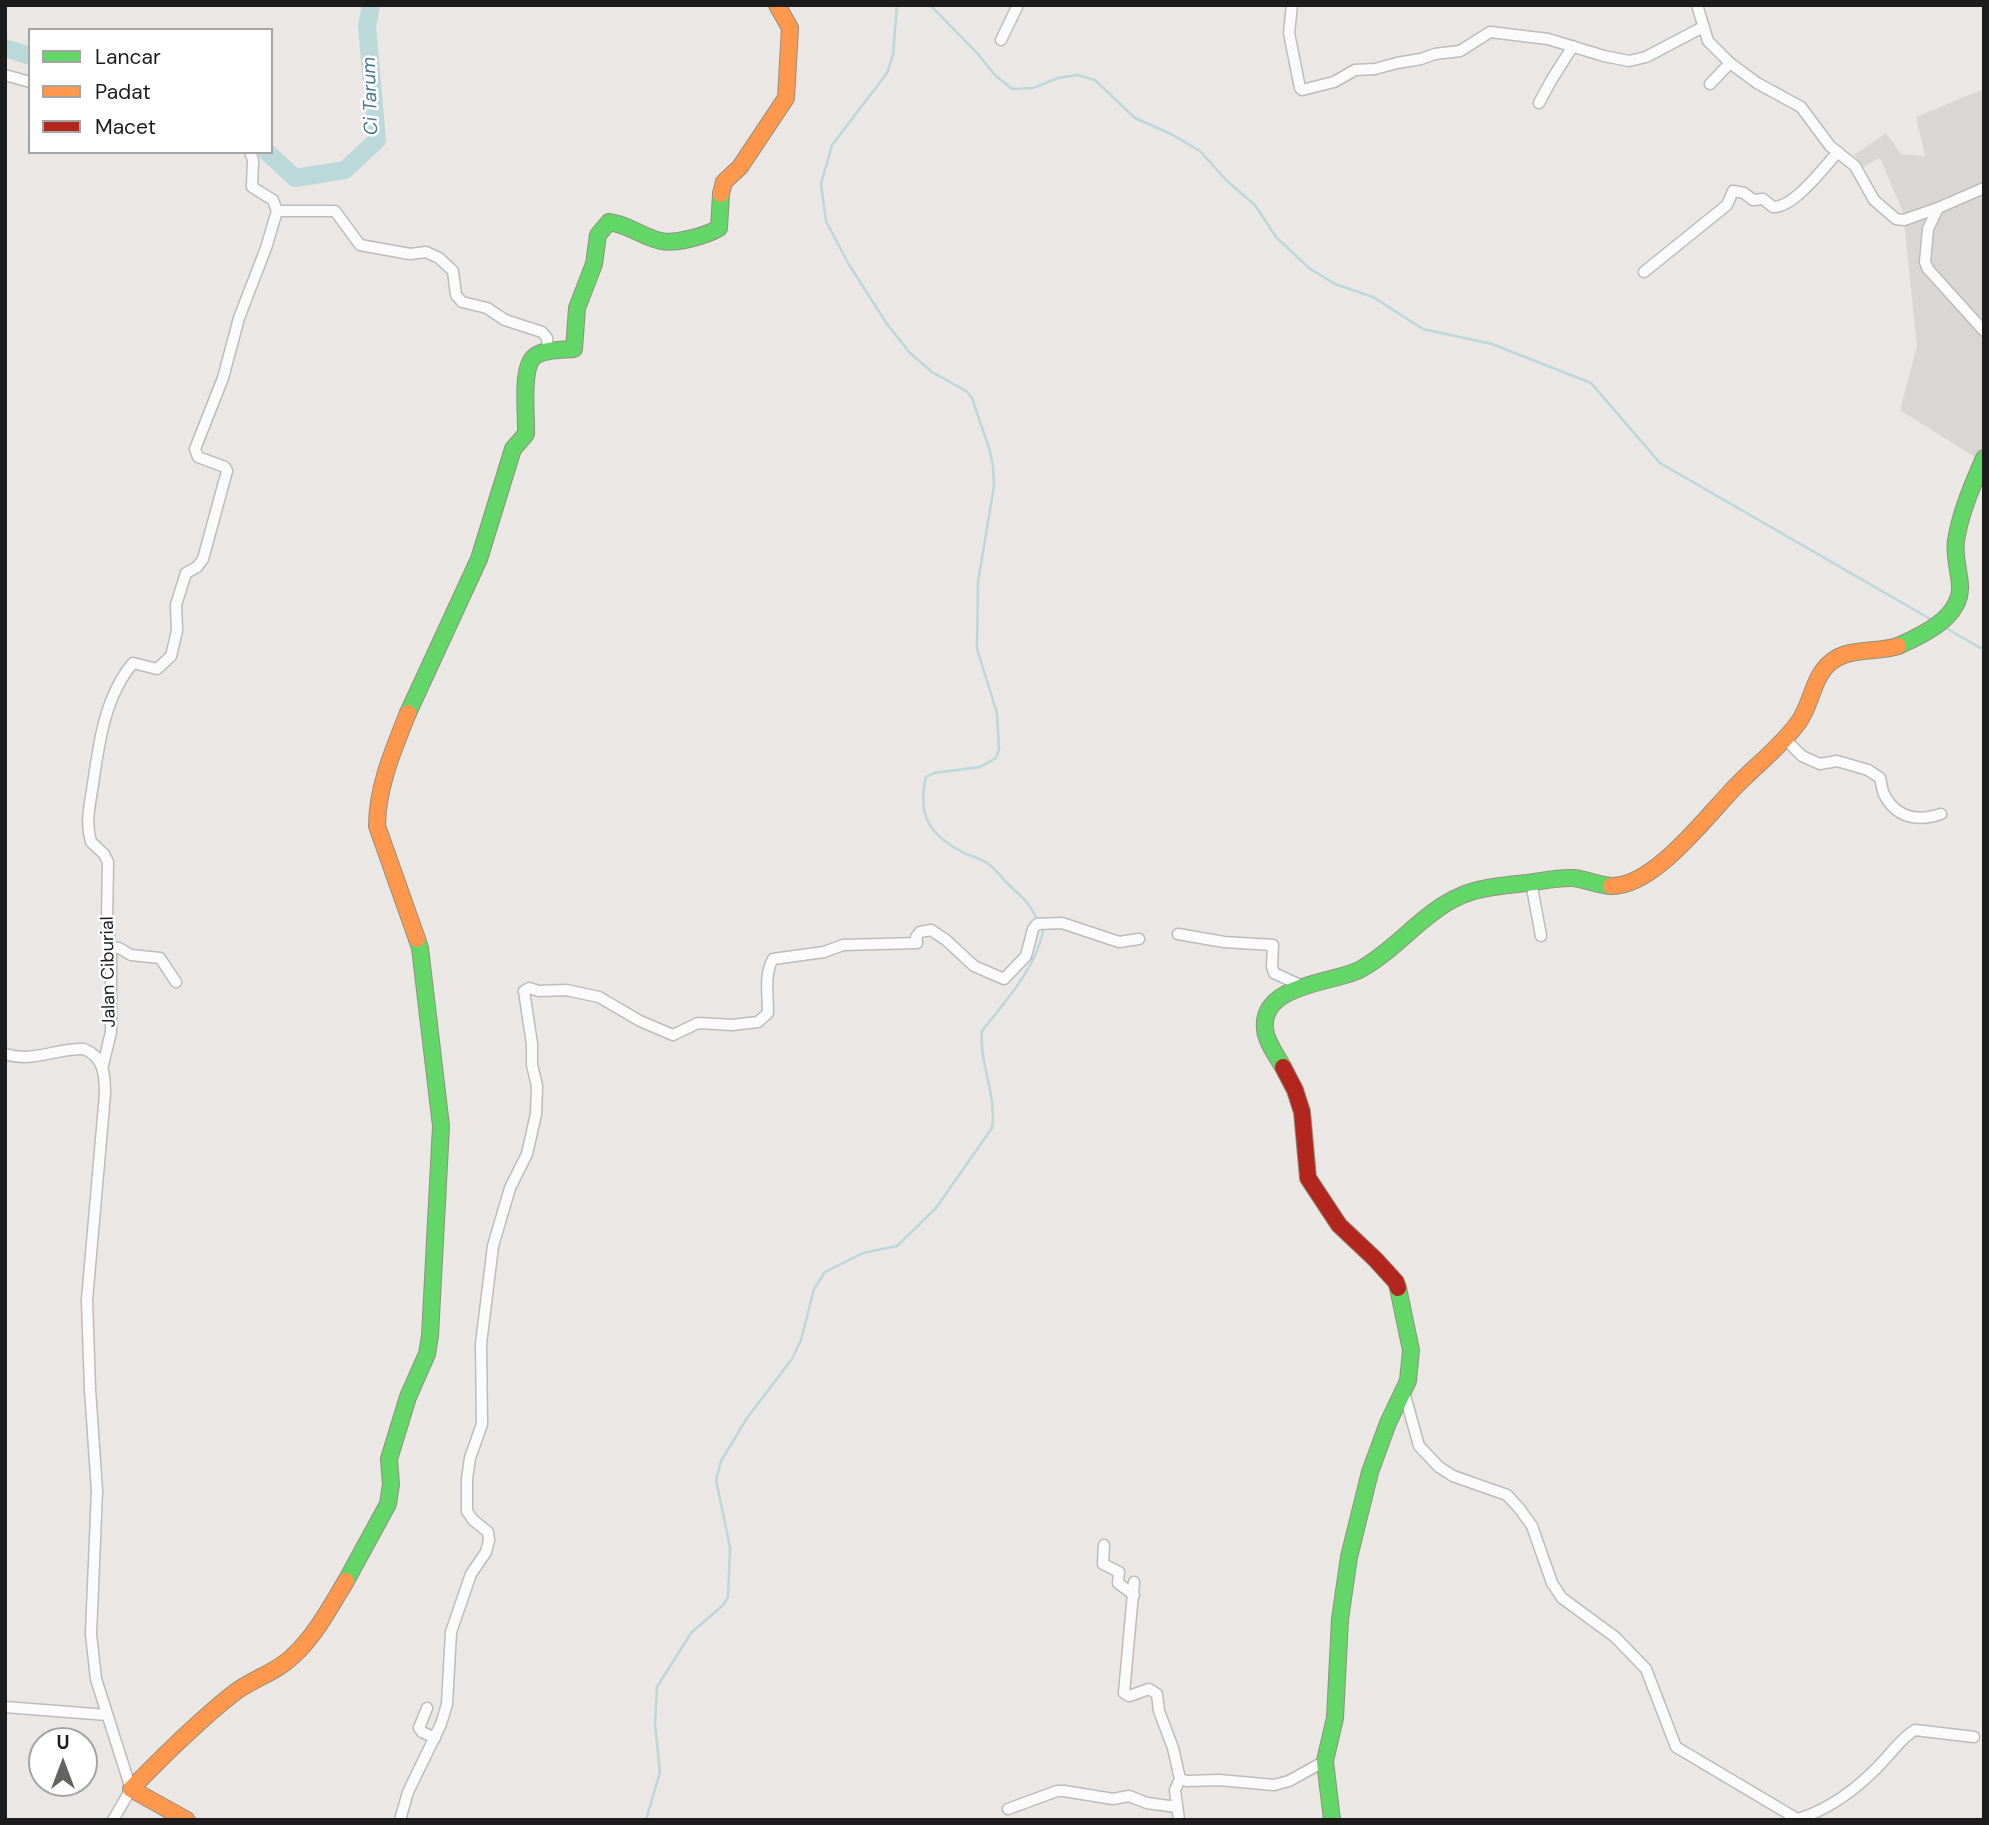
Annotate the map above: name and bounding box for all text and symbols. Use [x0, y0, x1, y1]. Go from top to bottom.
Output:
legend [28, 28, 273, 154]
text: Lancar [95, 43, 161, 71]
water label: Ci Tarum [358, 57, 384, 135]
text: Padat [95, 78, 151, 106]
text: Macet [95, 113, 156, 141]
street label: Jalan Ciburial [97, 916, 121, 1028]
north arrow [28, 1727, 98, 1797]
text: U [56, 1730, 70, 1755]

